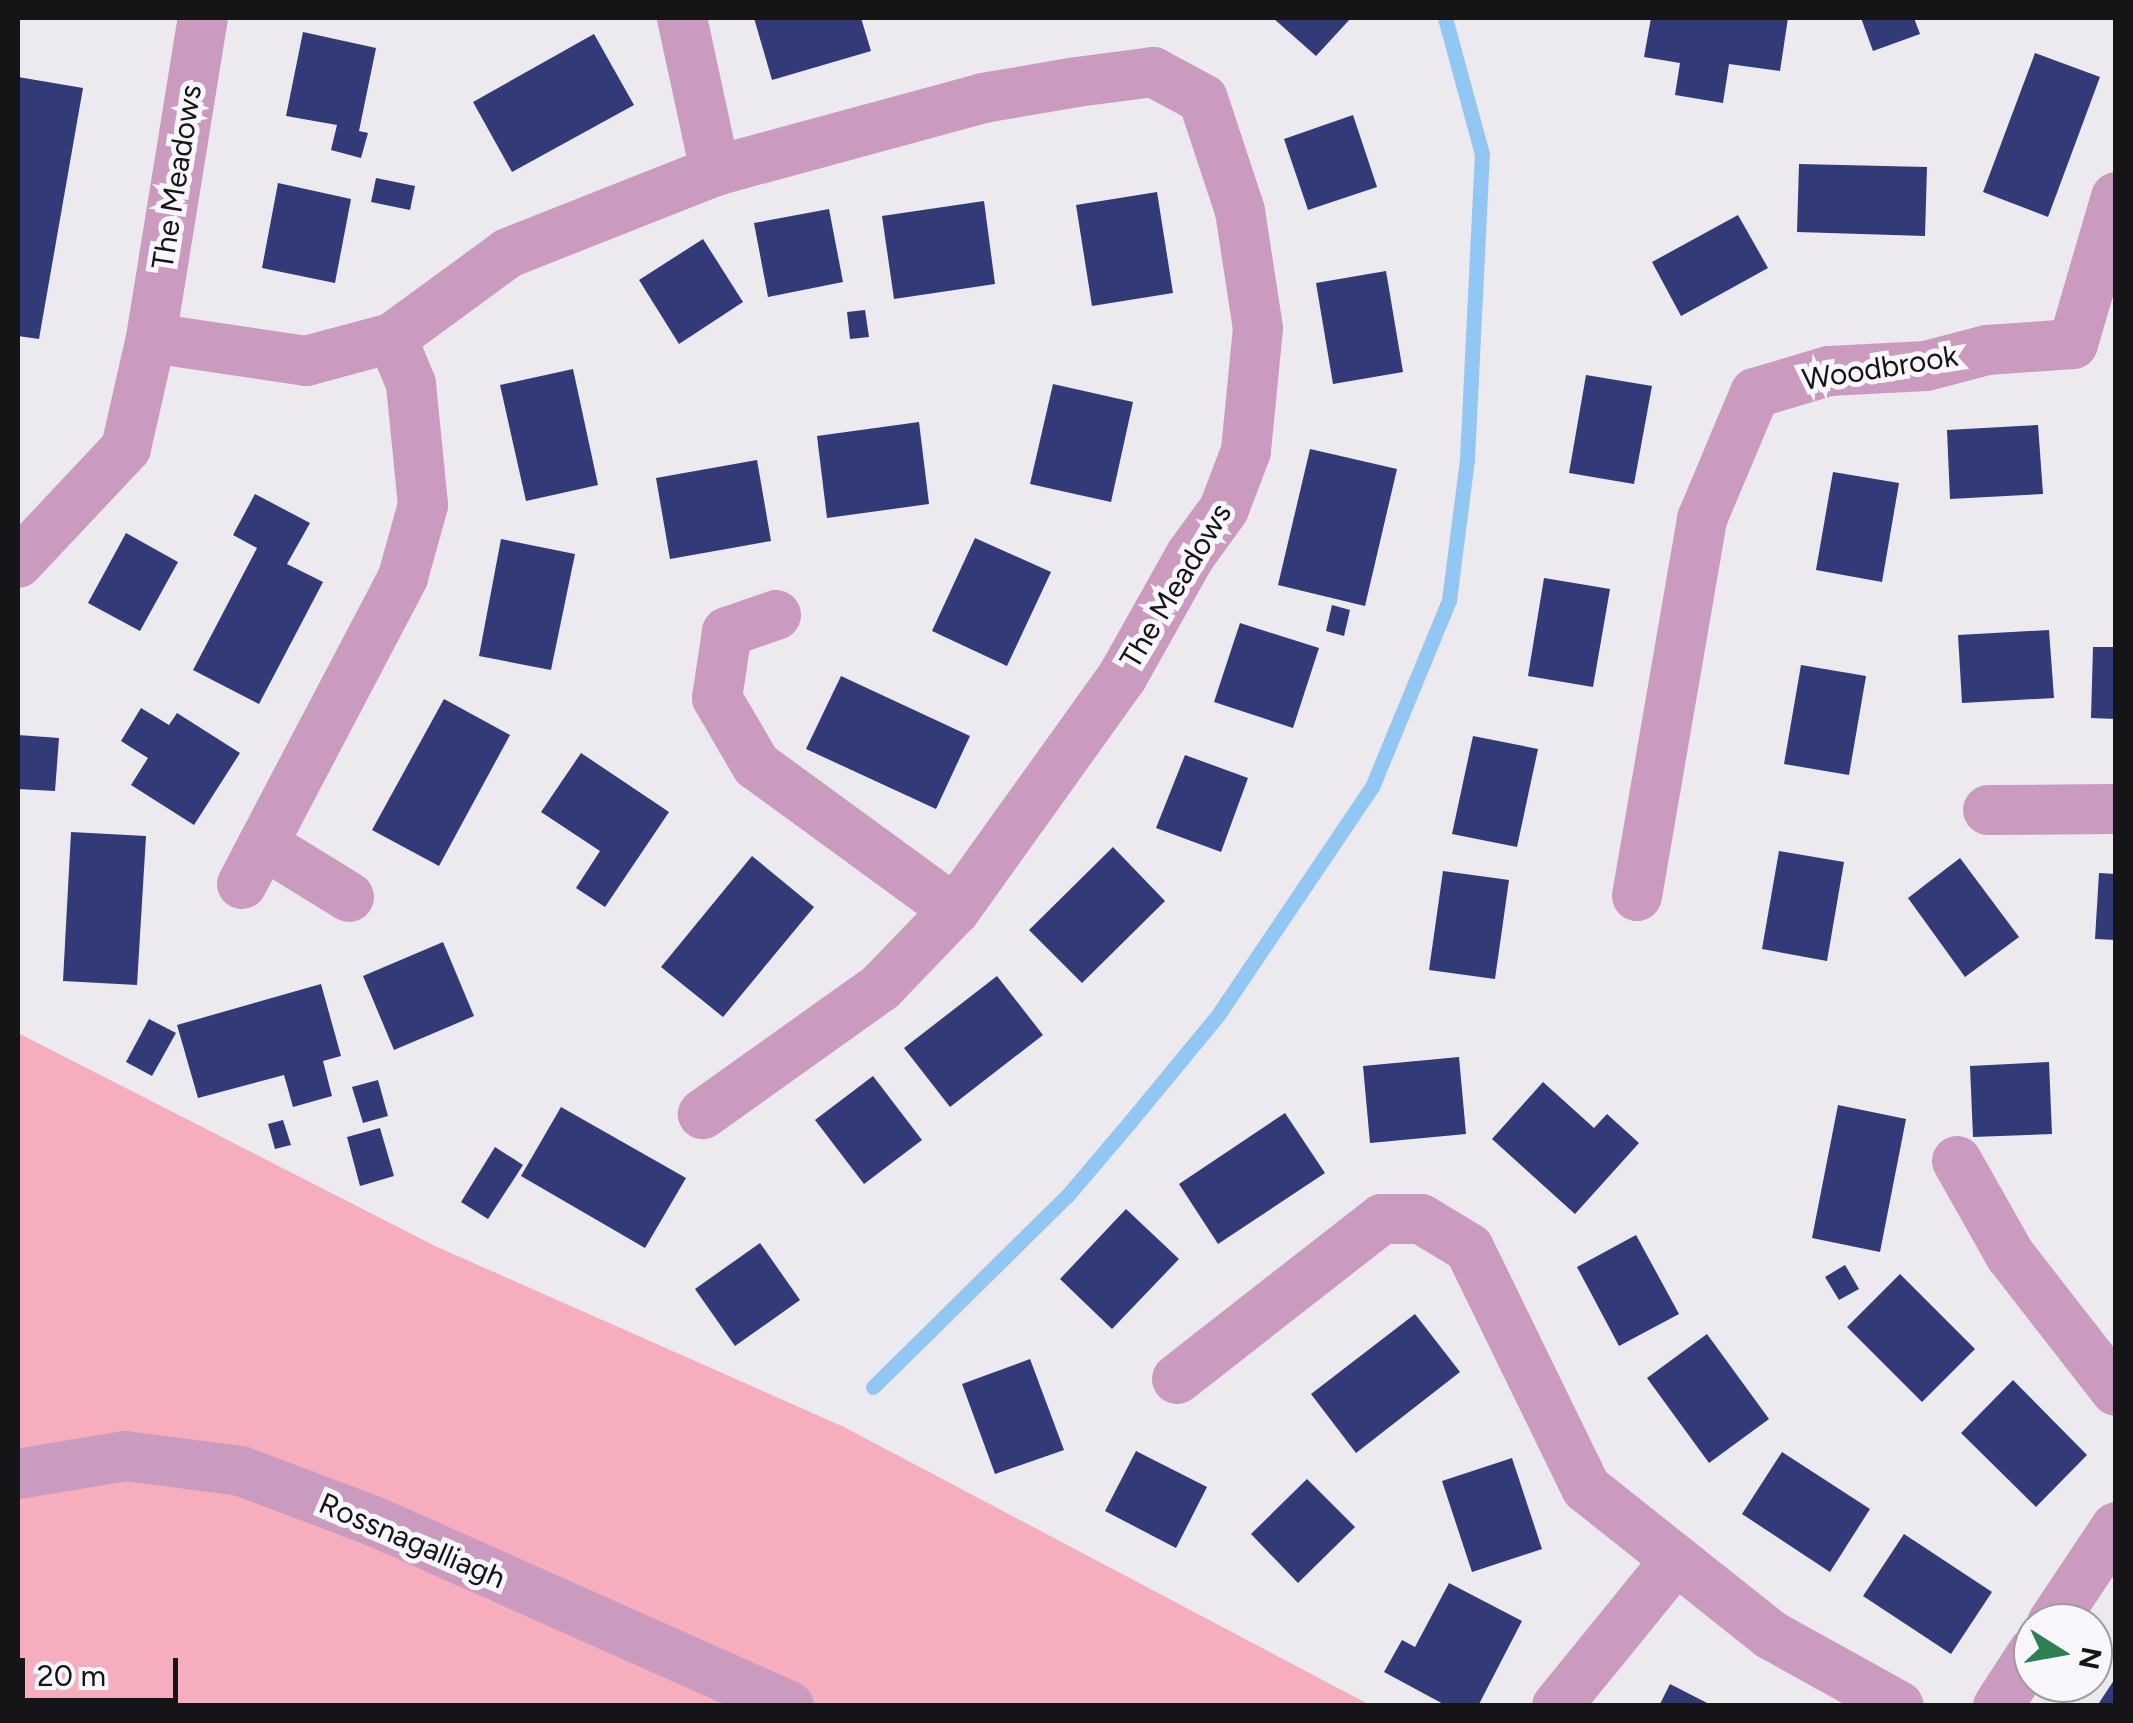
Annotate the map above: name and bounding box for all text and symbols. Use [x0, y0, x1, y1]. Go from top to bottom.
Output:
street label: The Meadows [145, 82, 209, 272]
street label: Woodbrook [1800, 338, 1960, 398]
street label: The Meadows [1113, 497, 1239, 675]
street label: Rossnagalliagh [313, 1486, 511, 1596]
north arrow [2013, 1603, 2113, 1703]
scale bar [25, 1638, 182, 1700]
text: N [2072, 1644, 2109, 1672]
text: 20 m [37, 1657, 106, 1694]

